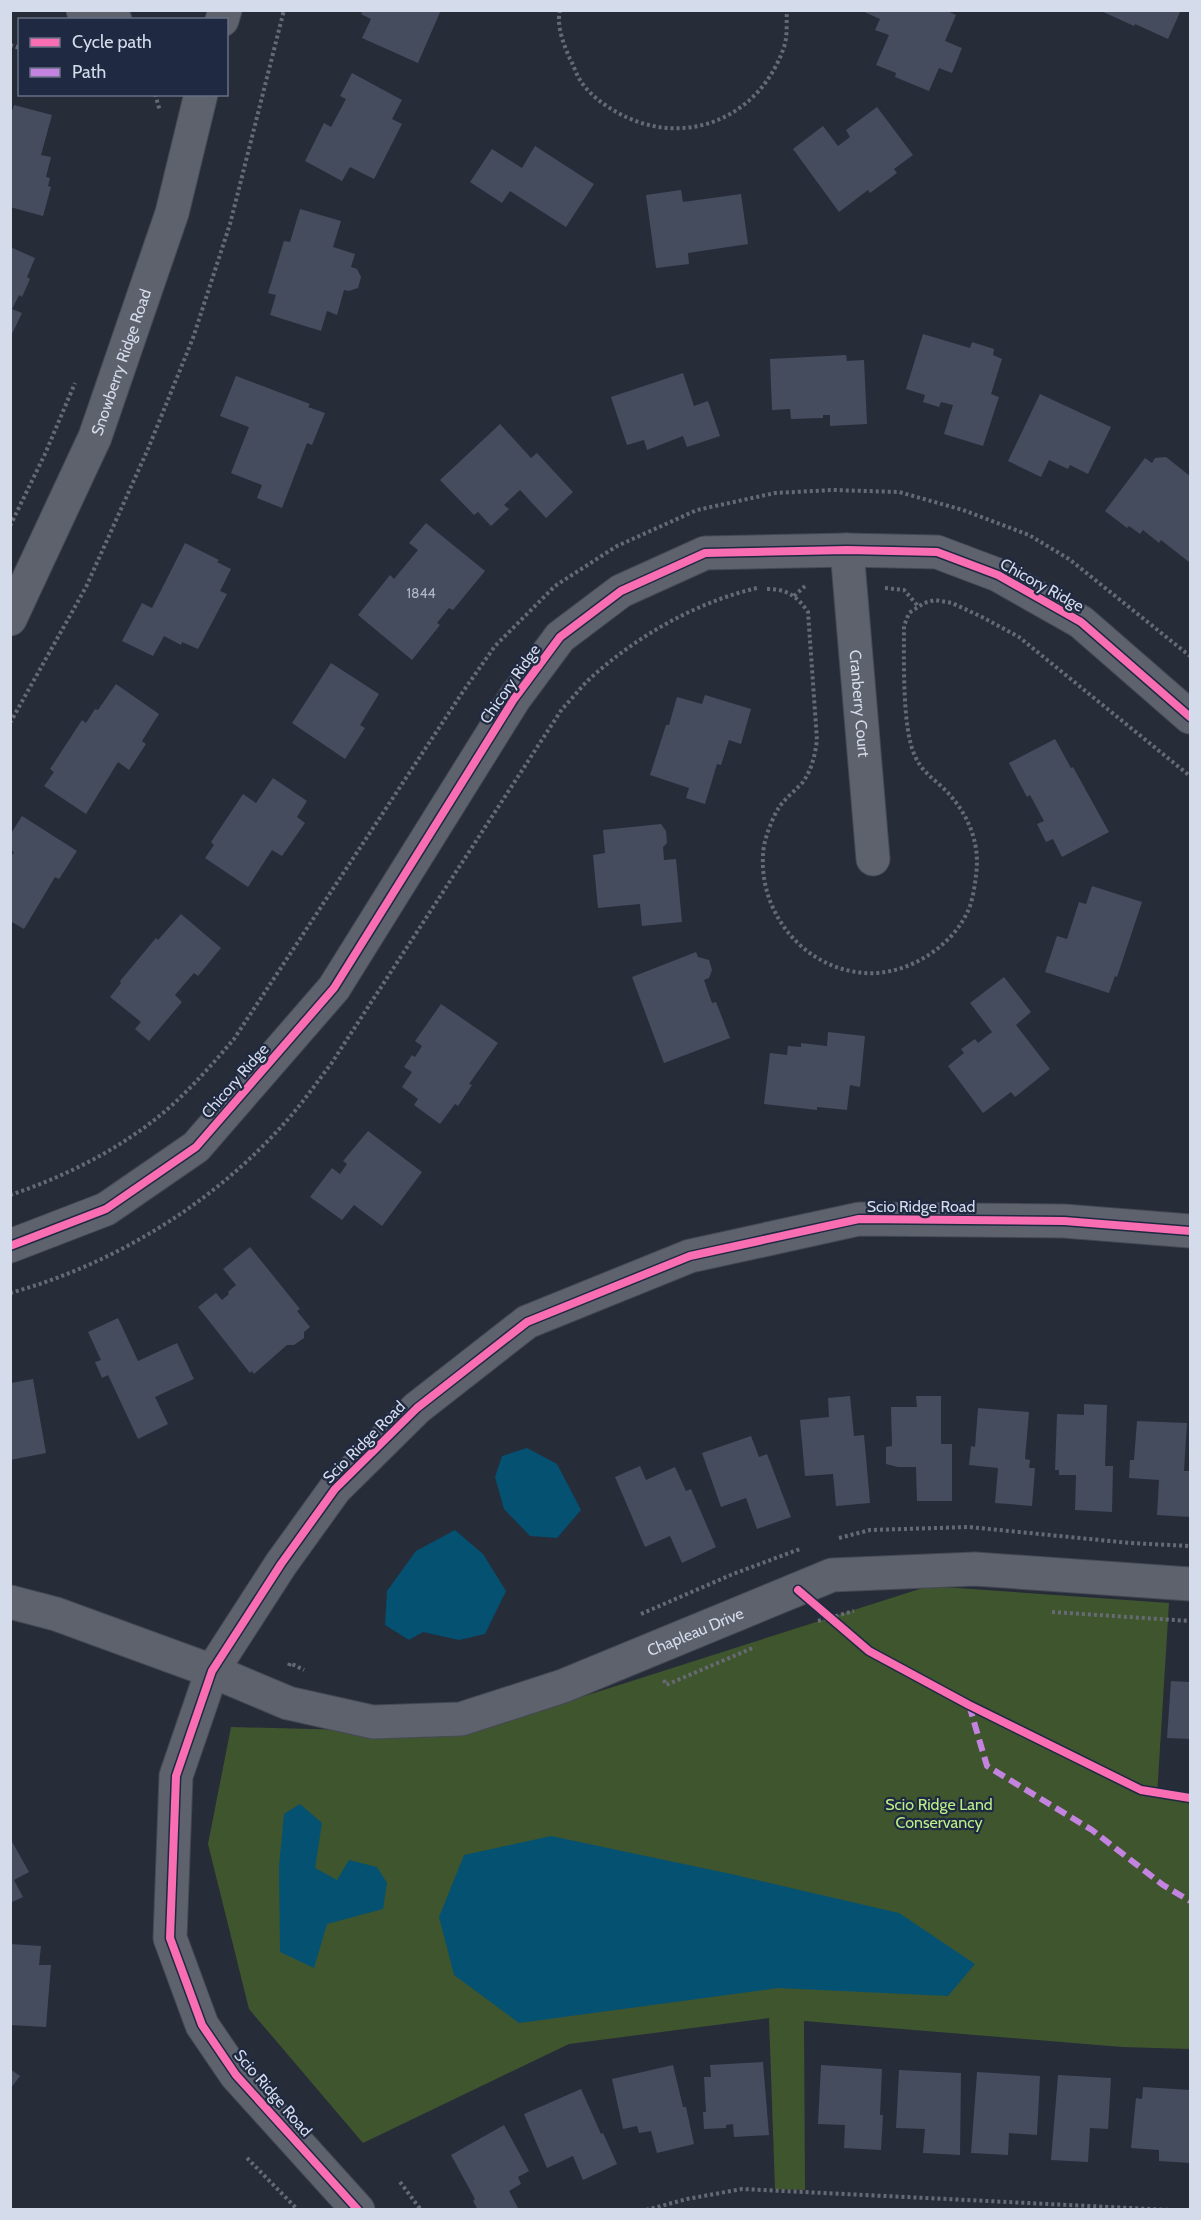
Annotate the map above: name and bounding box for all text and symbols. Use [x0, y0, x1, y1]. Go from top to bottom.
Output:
legend [18, 18, 228, 96]
text: Cycle path [72, 31, 152, 53]
text: Path [72, 61, 106, 83]
street label: Snowberry Ridge Road [87, 286, 155, 438]
street label: Chicory Ridge [997, 554, 1087, 616]
house number: 1844 [406, 584, 436, 602]
street label: Chicory Ridge [476, 641, 544, 727]
street label: Cranberry Court [846, 649, 874, 758]
street label: Chicory Ridge [197, 1040, 273, 1122]
street label: Scio Ridge Road [867, 1197, 975, 1216]
street label: Scio Ridge Road [319, 1397, 409, 1487]
street label: Chapleau Drive [644, 1603, 746, 1660]
park label: Scio Ridge Land Conservancy [885, 1795, 993, 1832]
street label: Scio Ridge Road [230, 2046, 316, 2140]

